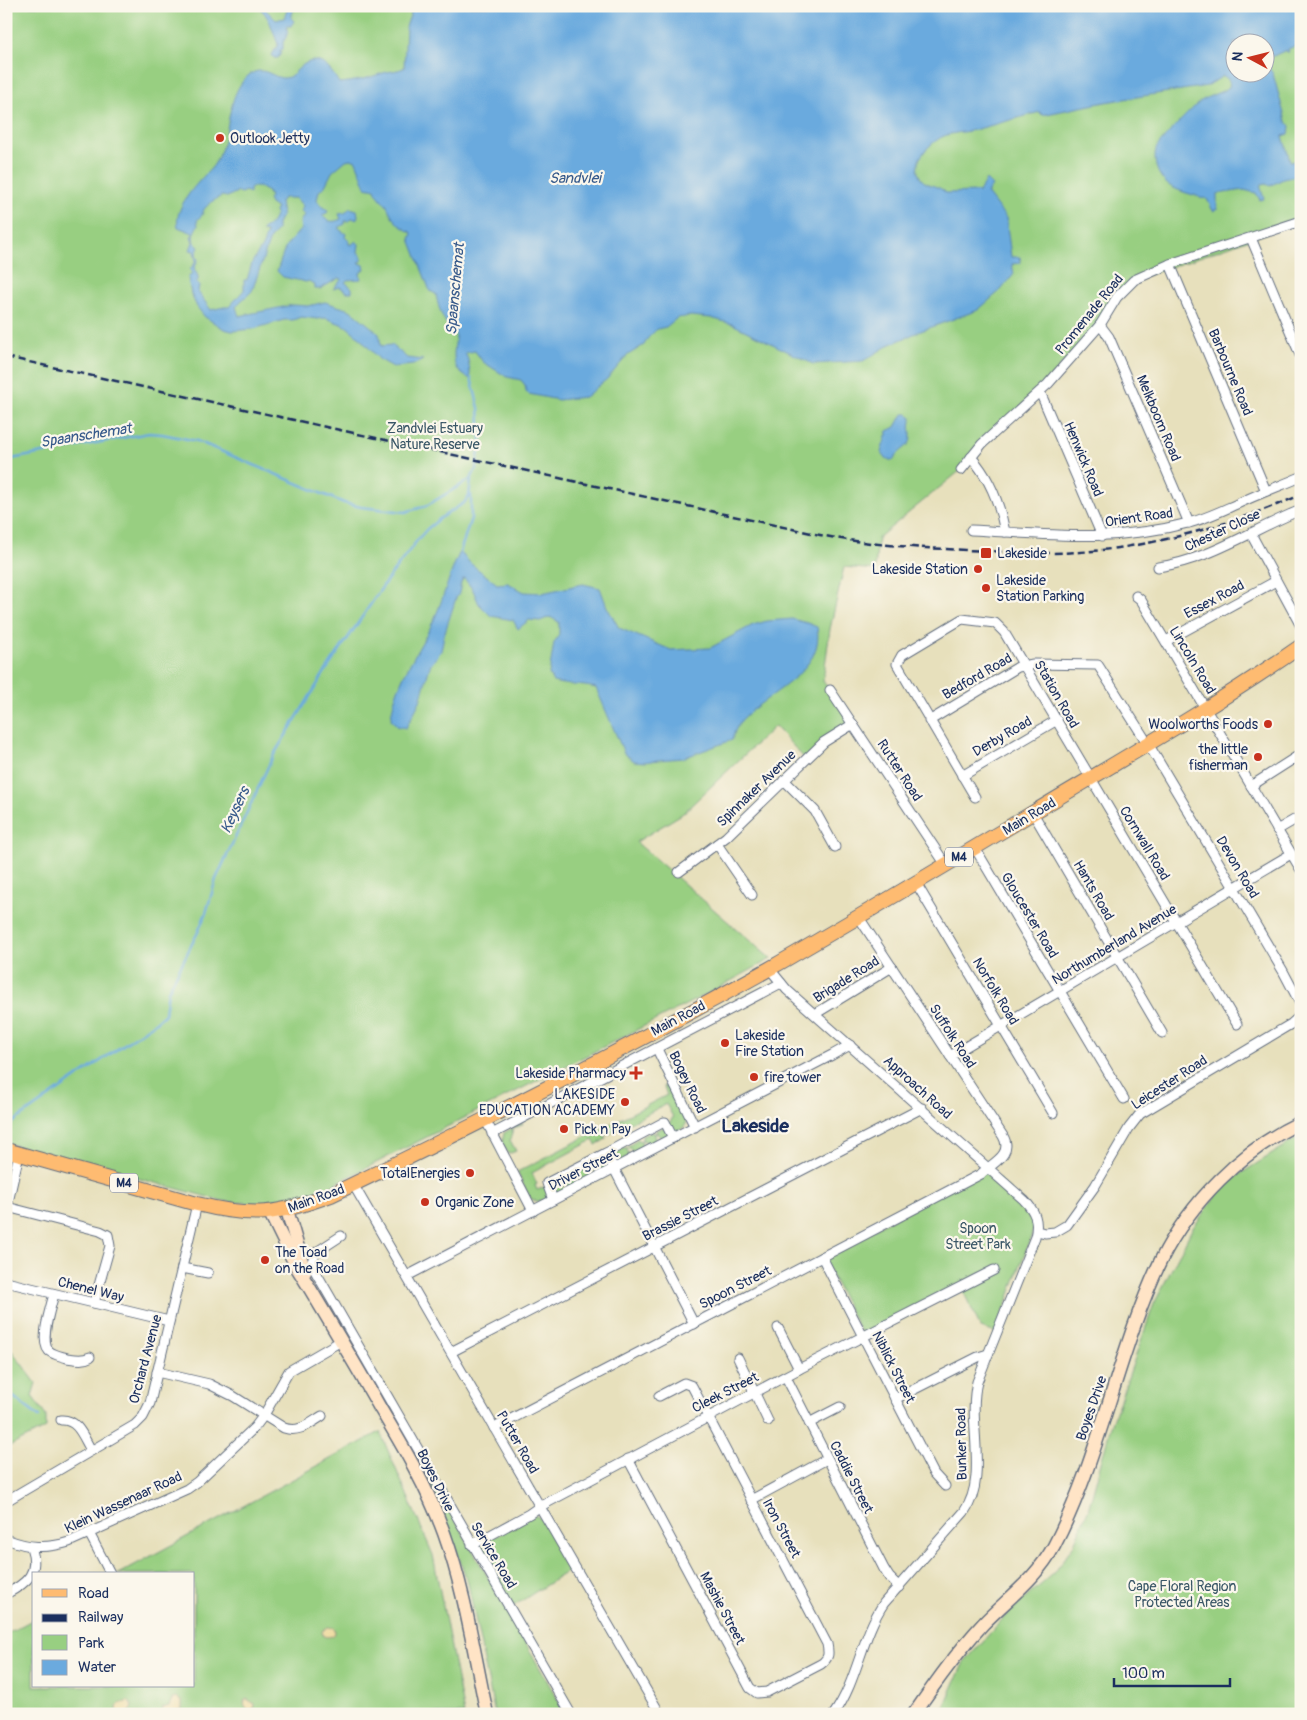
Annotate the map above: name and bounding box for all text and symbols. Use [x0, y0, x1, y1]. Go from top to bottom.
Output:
north arrow [1224, 32, 1274, 82]
text: N [1229, 51, 1247, 62]
place label: Outlook Jetty [230, 130, 310, 147]
marker: Outlook Jetty [214, 132, 226, 144]
water label: Sandvlei [549, 169, 603, 188]
water label: Spaanschemat [442, 240, 469, 336]
street label: Promenade Road [1052, 271, 1127, 358]
street label: Barbourne Road [1205, 326, 1257, 418]
street label: Melkboom Road [1133, 372, 1184, 464]
water label: Spaanschemat [39, 419, 135, 452]
street label: Henwick Road [1060, 419, 1107, 499]
park label: Zandvlei Estuary Nature Reserve [387, 420, 483, 453]
street label: Orient Road [1104, 504, 1174, 531]
street label: Chester Close [1182, 505, 1263, 555]
place label: Lakeside [997, 545, 1047, 562]
marker: Lakeside [979, 546, 993, 560]
place label: Lakeside Station [872, 561, 968, 578]
marker: Lakeside Station [972, 563, 984, 575]
place label: Lakeside Station Parking [996, 572, 1084, 605]
street label: Essex Road [1181, 576, 1247, 622]
marker: Lakeside Station Parking [980, 582, 992, 594]
street label: Lincoln Road [1166, 623, 1220, 697]
street label: Bedford Road [939, 650, 1015, 703]
street label: Station Road [1030, 657, 1083, 731]
street label: Derby Road [970, 713, 1035, 760]
place label: Woolworths Foods [1148, 716, 1259, 733]
marker: Woolworths Foods [1262, 718, 1274, 730]
street label: Rutter Road [873, 736, 926, 805]
place label: the little fisherman [1189, 741, 1248, 774]
street label: Spinnaker Avenue [713, 746, 799, 830]
marker: the little fisherman [1252, 751, 1264, 763]
water label: Keysers [216, 782, 255, 836]
street label: Main Road [1000, 794, 1059, 839]
street label: Cornwall Road [1116, 803, 1173, 884]
street label: Devon Road [1212, 833, 1263, 901]
road number: M4 [945, 848, 973, 866]
street label: Hants Road [1070, 857, 1118, 923]
street label: Gloucester Road [997, 869, 1062, 961]
street label: Northumberland Avenue [1049, 900, 1180, 988]
street label: Brigade Road [810, 952, 883, 1006]
street label: Norfolk Road [969, 955, 1022, 1028]
street label: Main Road [648, 997, 708, 1040]
street label: Suffolk Road [926, 1001, 980, 1072]
place label: Lakeside Fire Station [735, 1027, 804, 1060]
marker: Lakeside Fire Station [719, 1037, 731, 1049]
street label: Bogey Road [665, 1048, 710, 1116]
street label: Leicester Road [1128, 1051, 1211, 1113]
street label: Approach Road [880, 1052, 956, 1123]
place label: Lakeside Pharmacy [515, 1065, 626, 1082]
marker: Lakeside Pharmacy [630, 1067, 642, 1079]
place label: fire tower [764, 1069, 821, 1086]
marker: fire tower [748, 1071, 760, 1083]
place label: LAKESIDE EDUCATION ACADEMY [479, 1086, 615, 1119]
marker: LAKESIDE EDUCATION ACADEMY [619, 1096, 631, 1108]
district label: Lakeside [721, 1114, 789, 1138]
place label: Pick n Pay [574, 1121, 631, 1138]
marker: Pick n Pay [558, 1123, 570, 1135]
street label: Driver Street [546, 1144, 621, 1194]
place label: TotalEnergies [380, 1165, 461, 1182]
marker: TotalEnergies [464, 1167, 476, 1179]
road number: M4 [110, 1174, 138, 1192]
street label: Main Road [286, 1180, 347, 1217]
street label: Brassie Street [640, 1192, 721, 1245]
place label: Organic Zone [435, 1194, 514, 1211]
marker: Organic Zone [419, 1196, 431, 1208]
park label: Spoon Street Park [945, 1220, 1011, 1253]
place label: The Toad on the Road [275, 1244, 345, 1277]
marker: The Toad on the Road [259, 1254, 271, 1266]
street label: Spoon Street [696, 1262, 774, 1313]
street label: Chenel Way [56, 1273, 126, 1306]
street label: Orchard Avenue [125, 1313, 166, 1406]
street label: Niblick Street [868, 1328, 919, 1406]
street label: Cleek Street [689, 1368, 762, 1417]
street label: Boyes Drive [1072, 1373, 1111, 1443]
street label: Bunker Road [952, 1407, 971, 1480]
street label: Putter Road [493, 1408, 542, 1477]
street label: Caddie Street [826, 1438, 877, 1517]
street label: Boyes Drive [413, 1446, 458, 1514]
street label: Klein Wassenaar Road [62, 1468, 185, 1537]
street label: Iron Street [759, 1496, 804, 1561]
street label: Service Road [467, 1519, 520, 1592]
street label: Mashie Street [696, 1569, 749, 1648]
legend [32, 1572, 195, 1688]
park label: Cape Floral Region Protected Areas [1128, 1578, 1236, 1611]
text: Road [78, 1584, 109, 1603]
text: Railway [78, 1608, 124, 1627]
text: Park [78, 1634, 105, 1653]
scale bar [1114, 1655, 1231, 1687]
text: Water [78, 1658, 117, 1677]
text: 100 m [1122, 1664, 1165, 1683]

